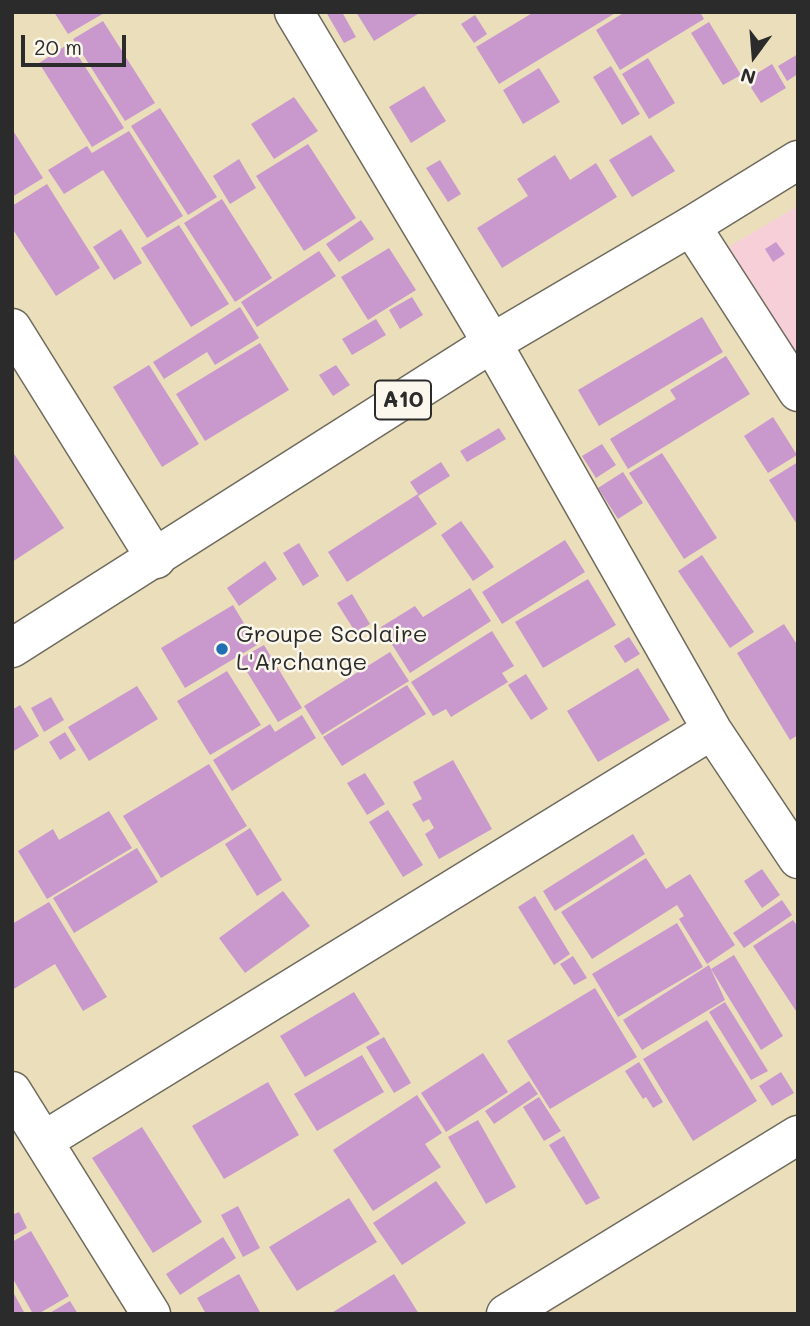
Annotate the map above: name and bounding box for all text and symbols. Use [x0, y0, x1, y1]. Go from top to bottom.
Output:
scale bar [24, 21, 130, 65]
north arrow [719, 21, 789, 91]
text: 20 m [34, 33, 82, 60]
text: N [738, 63, 758, 91]
road number: A10 [375, 380, 431, 420]
place label: Groupe Scolaire L'Archange [236, 621, 428, 677]
marker: Groupe Scolaire L'Archange [214, 641, 230, 657]

